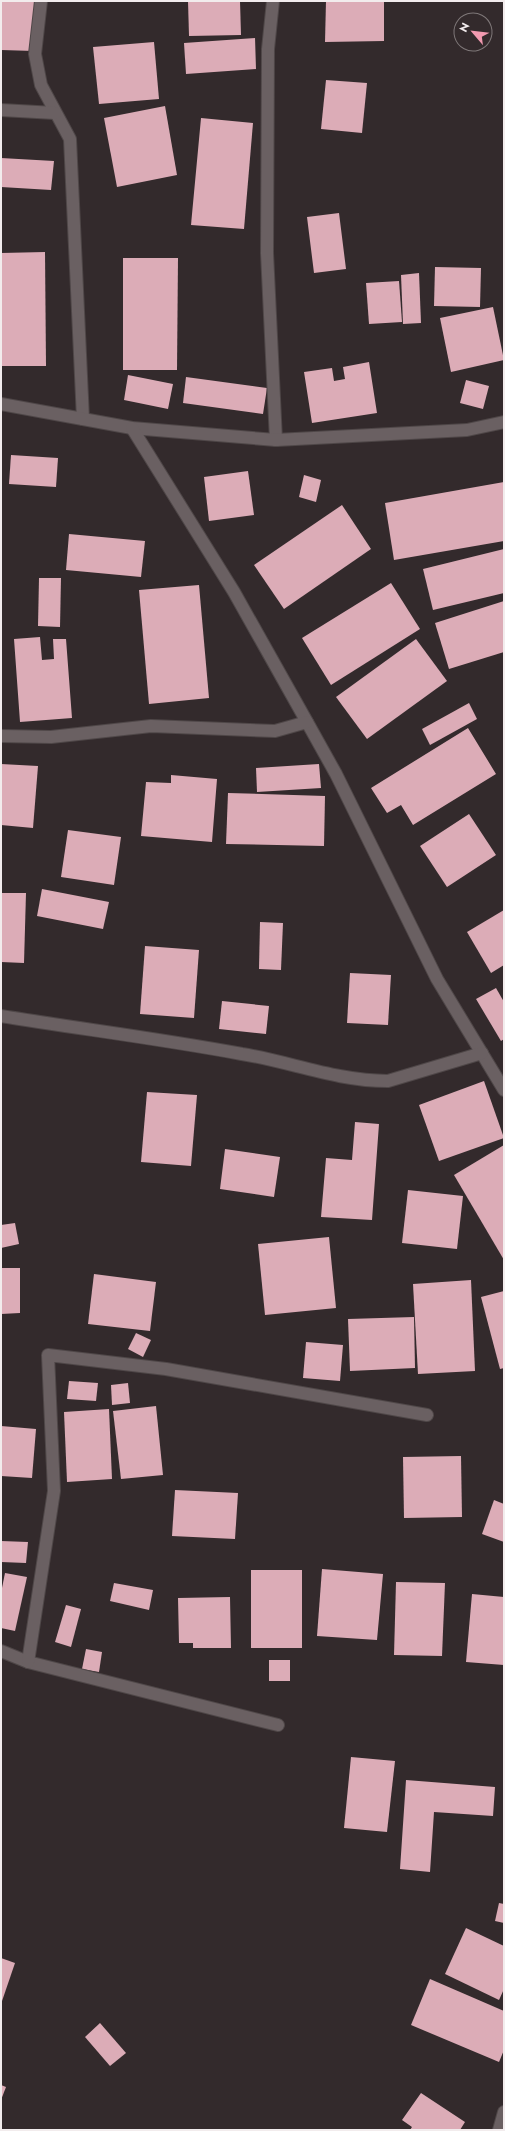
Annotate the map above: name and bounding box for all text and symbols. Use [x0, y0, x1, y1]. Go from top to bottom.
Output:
north arrow [453, 12, 493, 52]
text: N [455, 20, 473, 35]

